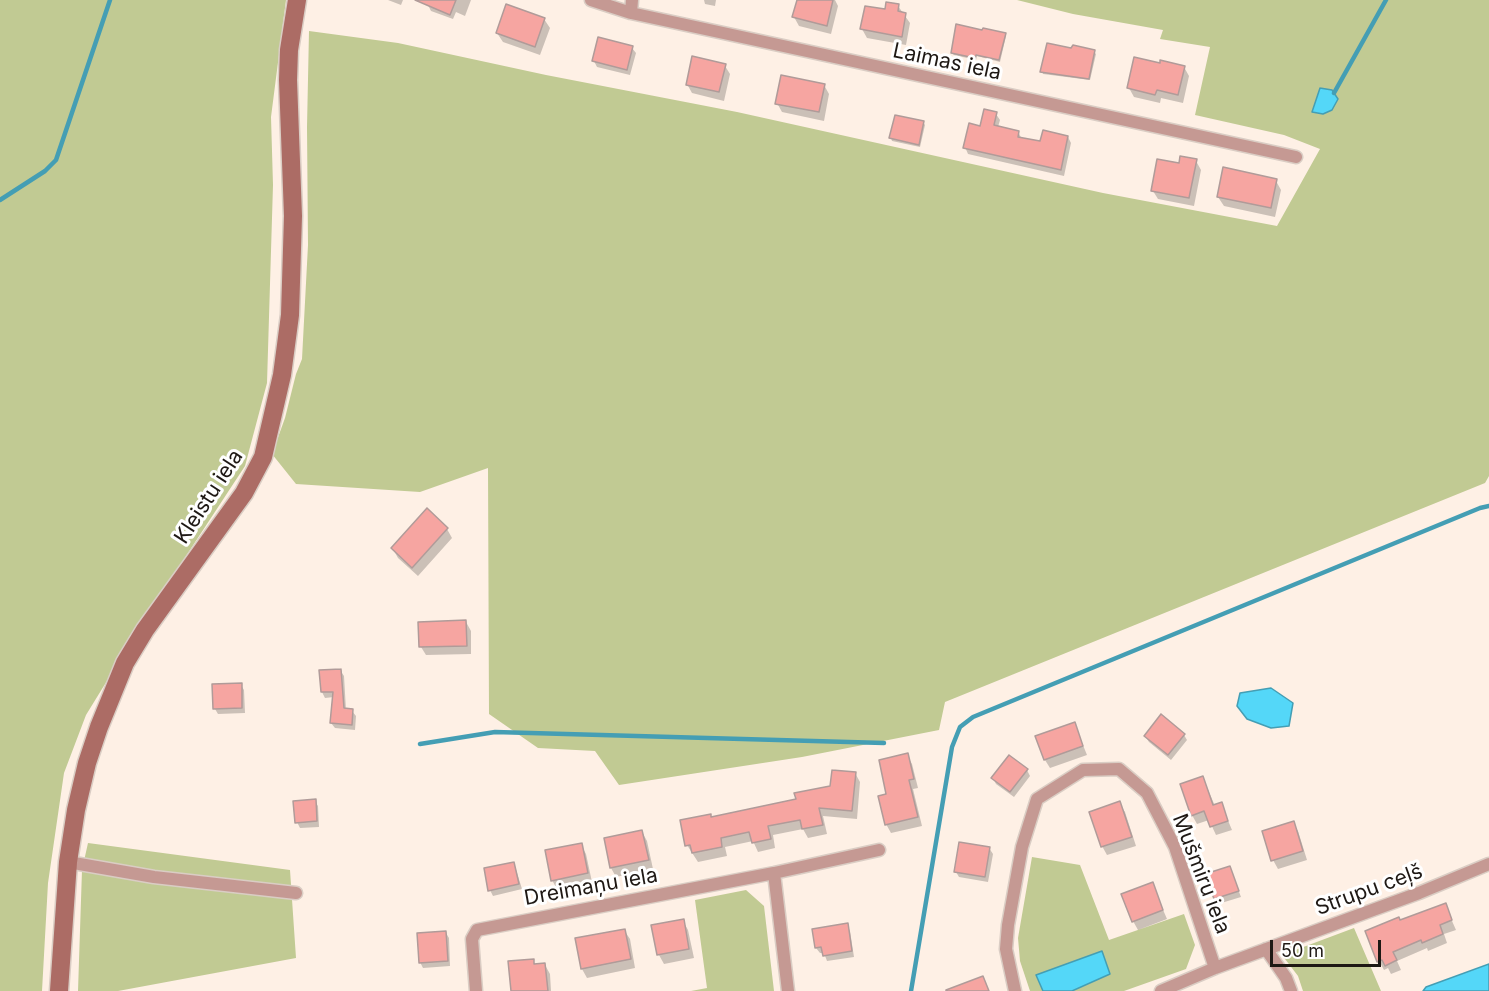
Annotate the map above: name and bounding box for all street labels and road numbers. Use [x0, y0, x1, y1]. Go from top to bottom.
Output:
street label: Laimas iela [891, 38, 1003, 86]
street label: Kleistu iela [169, 445, 249, 549]
street label: Mušmiru iela [1167, 810, 1235, 938]
street label: Strupu ceļš [1312, 859, 1426, 921]
street label: Dreimaņu iela [522, 863, 660, 911]

